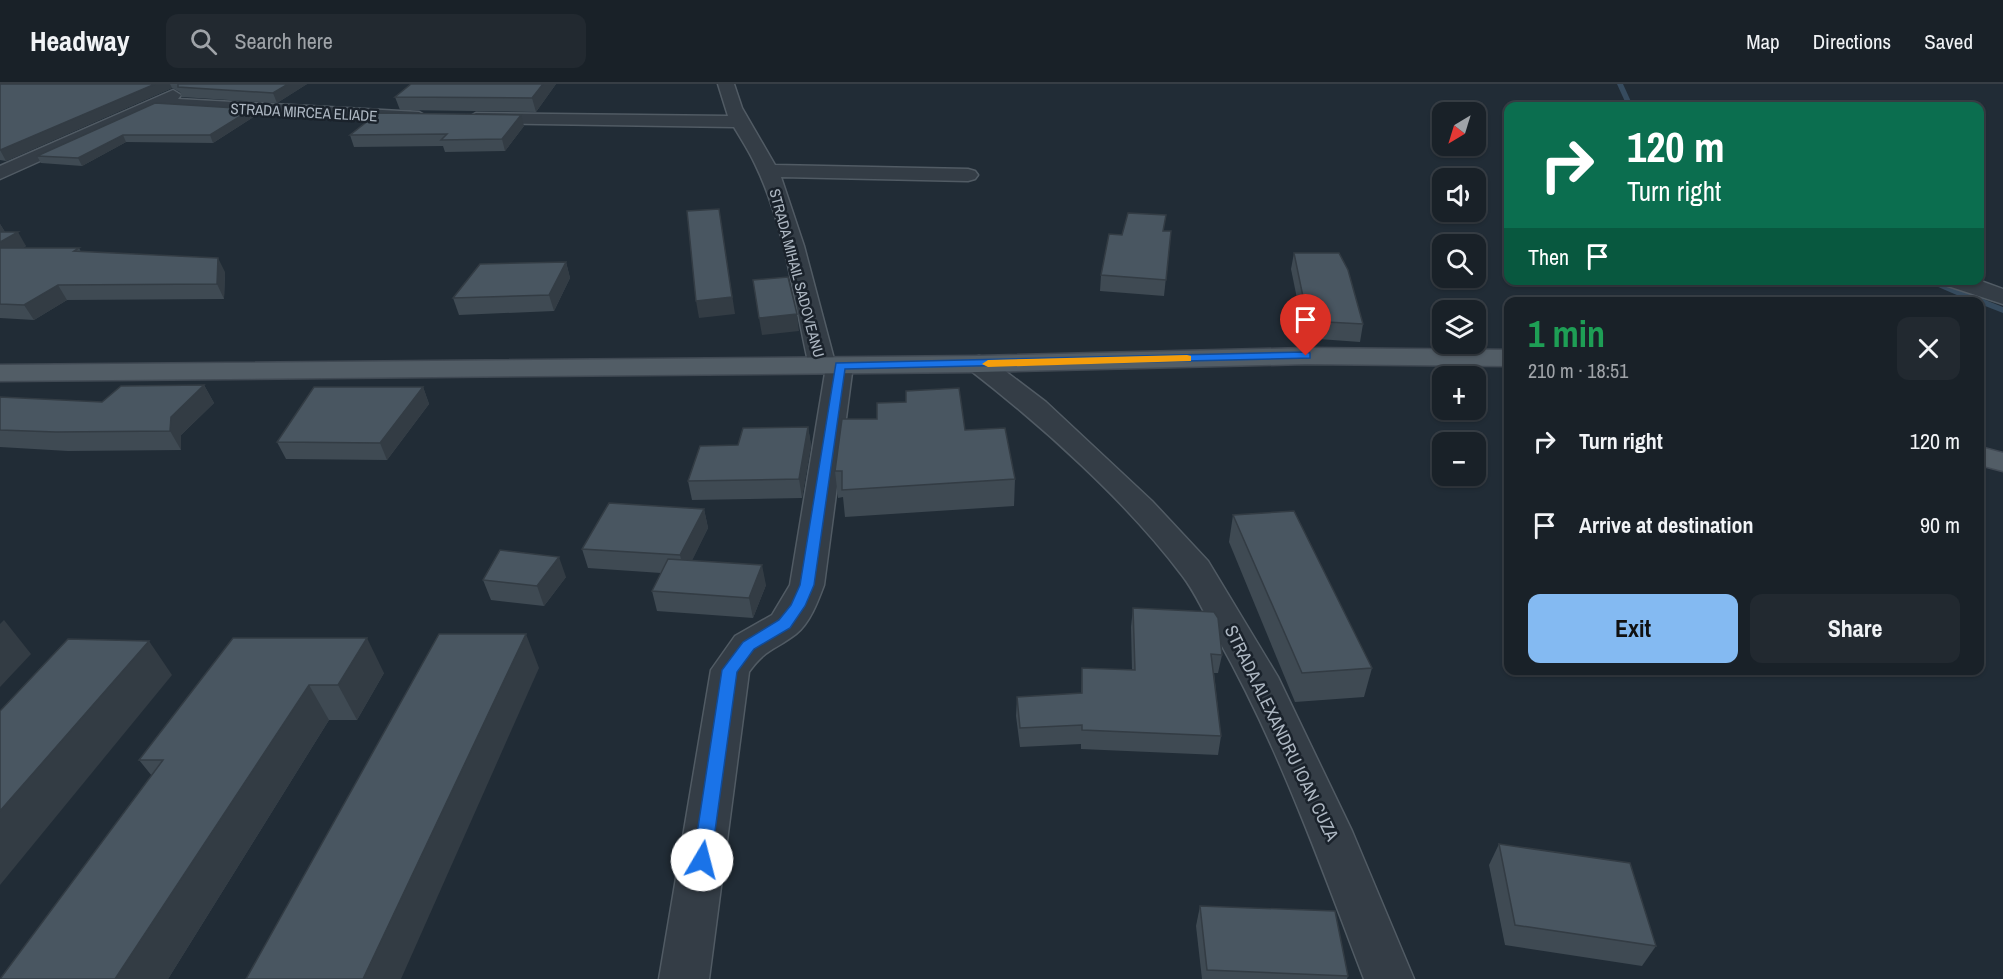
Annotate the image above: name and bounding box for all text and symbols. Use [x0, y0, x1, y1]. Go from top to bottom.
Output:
search box [166, 14, 586, 68]
text: Headway [30, 22, 130, 60]
icon: search [187, 25, 220, 58]
text: Search here [235, 26, 333, 56]
text: Map [1746, 27, 1780, 56]
text: Directions [1813, 27, 1891, 56]
text: Saved [1924, 27, 1973, 56]
street label: STRADA MIRCEA ELIADE [230, 98, 378, 126]
north arrow [1432, 102, 1486, 156]
map controls [1432, 102, 1486, 486]
text: 120 m [1627, 119, 1725, 175]
icon: right [1528, 126, 1606, 204]
button: sound [1432, 168, 1486, 222]
text: Turn right [1627, 173, 1721, 209]
street label: STRADA MIHAIL SADOVEANU [764, 186, 830, 360]
button: search [1432, 234, 1486, 288]
icon: arrive [1581, 240, 1614, 273]
text: Then [1528, 242, 1569, 272]
pin [1280, 294, 1331, 356]
button: layers [1432, 300, 1486, 354]
icon: arrive [1289, 303, 1322, 336]
text: 1 min [1528, 310, 1605, 358]
button: close [1897, 317, 1960, 380]
text: 210 m · 18:51 [1528, 357, 1628, 384]
button: + [1432, 366, 1486, 420]
icon: right [1528, 425, 1561, 458]
text: Turn right [1579, 426, 1663, 456]
text: 120 m [1910, 426, 1960, 456]
button: − [1432, 432, 1486, 486]
icon: arrive [1528, 509, 1561, 542]
text: Arrive at destination [1579, 510, 1753, 540]
text: 90 m [1920, 510, 1960, 540]
button: Exit [1528, 594, 1738, 663]
button: Share [1750, 594, 1960, 663]
street label: STRADA ALEXANDRU IOAN CUZA [1219, 621, 1345, 845]
position arrow [670, 828, 734, 892]

